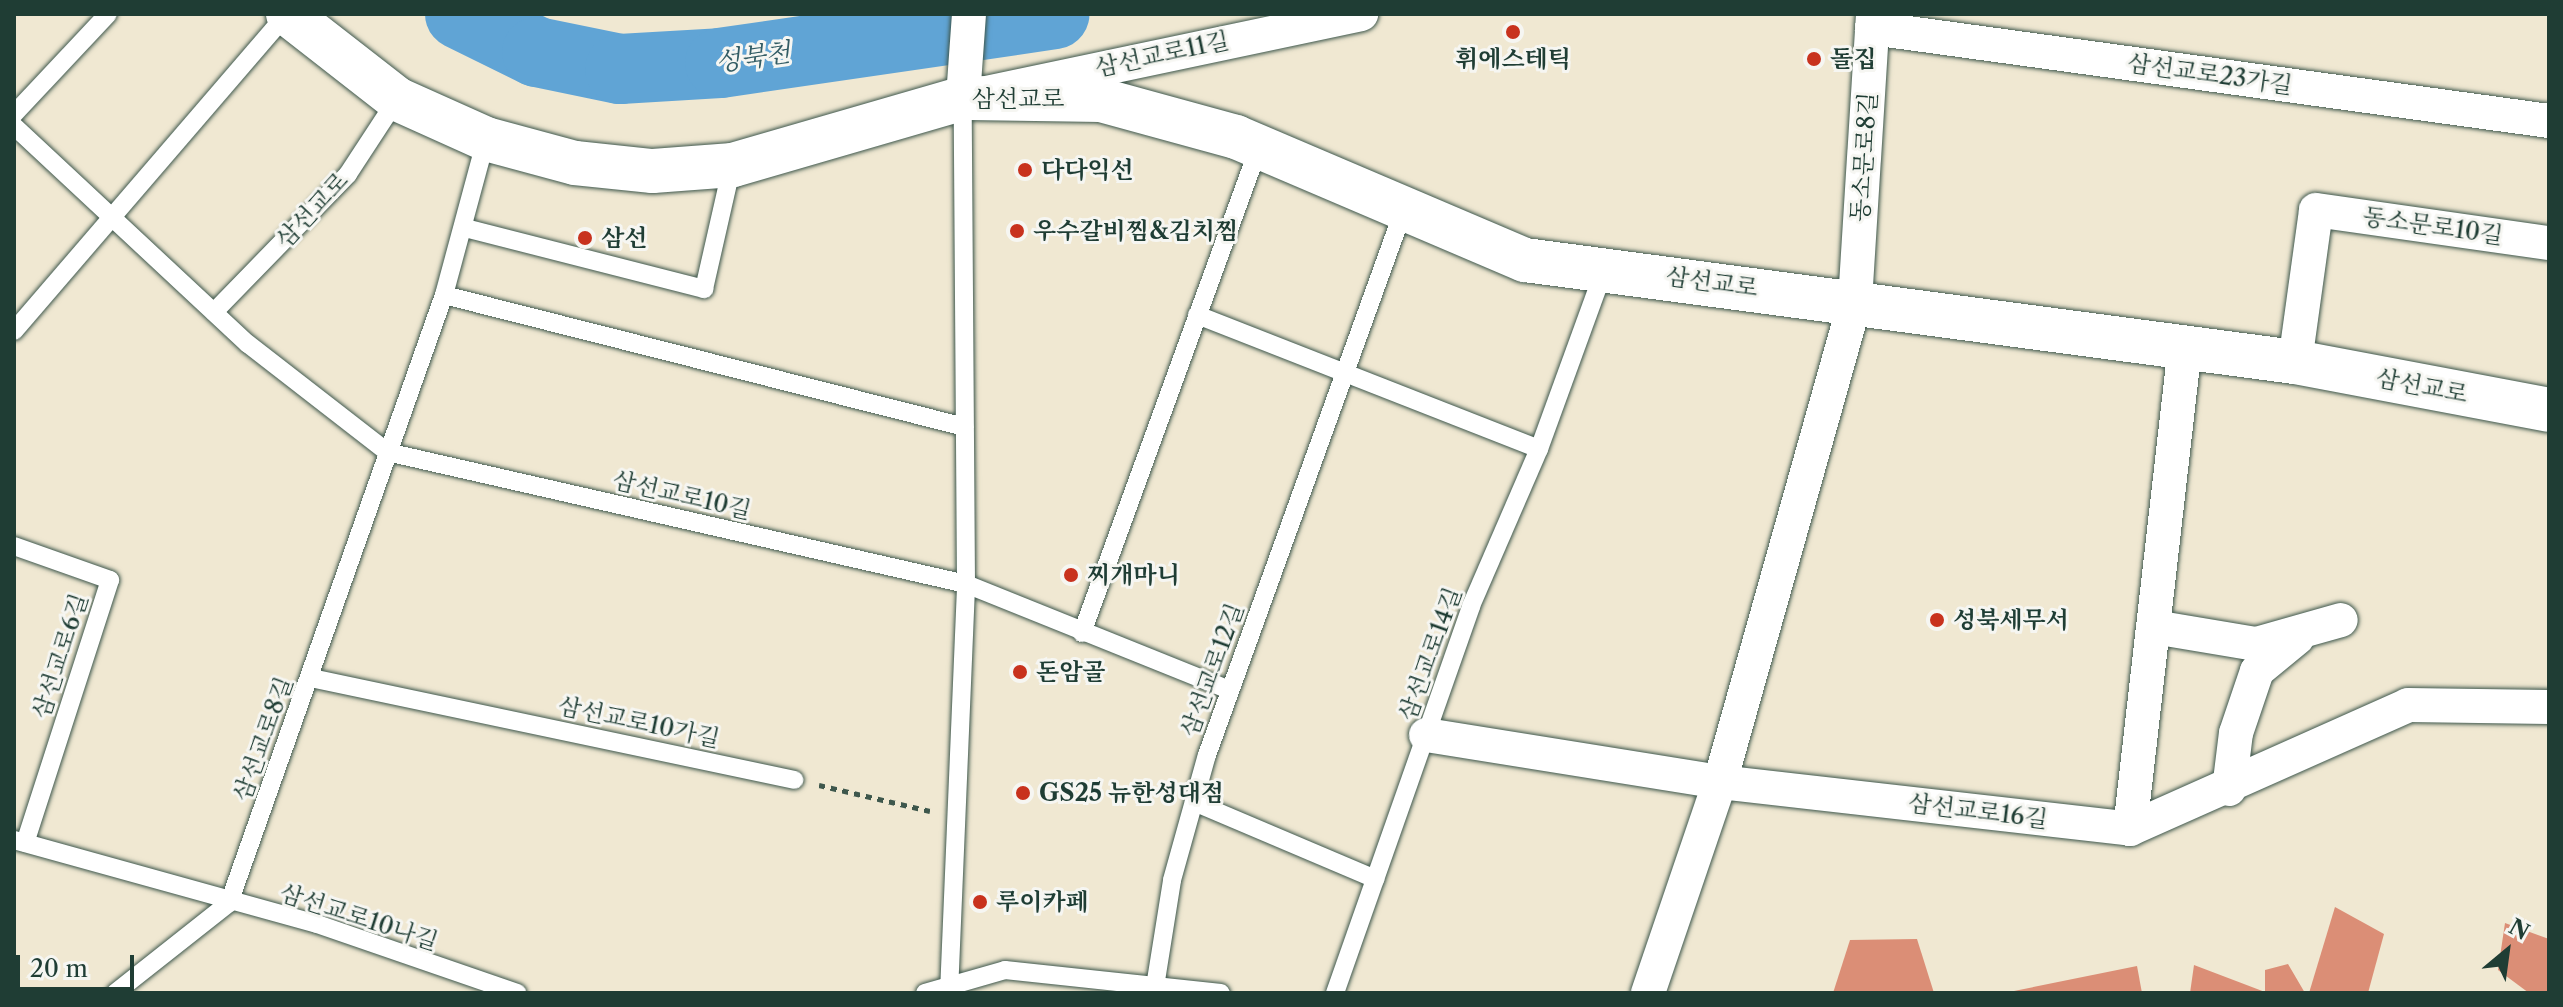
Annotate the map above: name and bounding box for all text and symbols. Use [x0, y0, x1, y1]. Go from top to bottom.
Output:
marker: 휘에스테틱 [1504, 23, 1522, 41]
street label: 삼선교로11길 [1092, 26, 1232, 82]
water label: 성북천 [714, 37, 792, 79]
place label: 휘에스테틱 [1455, 45, 1571, 73]
place label: 돌집 [1830, 45, 1876, 73]
street label: 삼선교로23가길 [2126, 48, 2294, 100]
marker: 돌집 [1805, 50, 1823, 68]
street label: 삼선교로 [972, 85, 1064, 113]
street label: 동소문로8길 [1845, 91, 1883, 223]
place label: 다다익선 [1041, 156, 1134, 184]
marker: 다다익선 [1016, 161, 1034, 179]
street label: 삼선교로 [270, 166, 354, 254]
street label: 동소문로10길 [2361, 202, 2505, 250]
place label: 우수갈비찜&김치찜 [1033, 217, 1238, 245]
marker: 우수갈비찜&김치찜 [1008, 222, 1026, 240]
place label: 삼선 [601, 224, 647, 252]
marker: 삼선 [576, 229, 594, 247]
street label: 삼선교로 [1664, 261, 1760, 303]
street label: 삼선교로 [2374, 363, 2470, 409]
street label: 삼선교로10길 [610, 465, 754, 525]
place label: 찌개마니 [1087, 561, 1180, 589]
marker: 찌개마니 [1062, 566, 1080, 584]
street label: 삼선교로14길 [1393, 583, 1467, 725]
street label: 삼선교로6길 [26, 590, 94, 722]
street label: 삼선교로12길 [1175, 599, 1249, 741]
place label: 성북세무서 [1953, 606, 2069, 634]
marker: 성북세무서 [1928, 611, 1946, 629]
place label: 돈암골 [1036, 658, 1106, 686]
marker: 돈암골 [1011, 663, 1029, 681]
street label: 삼선교로8길 [227, 673, 299, 805]
street label: 삼선교로10가길 [556, 691, 722, 753]
place label: GS25 뉴한성대점 [1039, 779, 1224, 807]
marker: GS25 뉴한성대점 [1014, 784, 1032, 802]
street label: 삼선교로16길 [1907, 788, 2049, 834]
street label: 삼선교로10나길 [276, 878, 442, 956]
place label: 루이카페 [996, 888, 1089, 916]
marker: 루이카페 [971, 893, 989, 911]
north arrow [2467, 911, 2547, 991]
text: N [2504, 913, 2534, 946]
scale bar [20, 939, 138, 989]
text: 20 m [30, 954, 88, 983]

